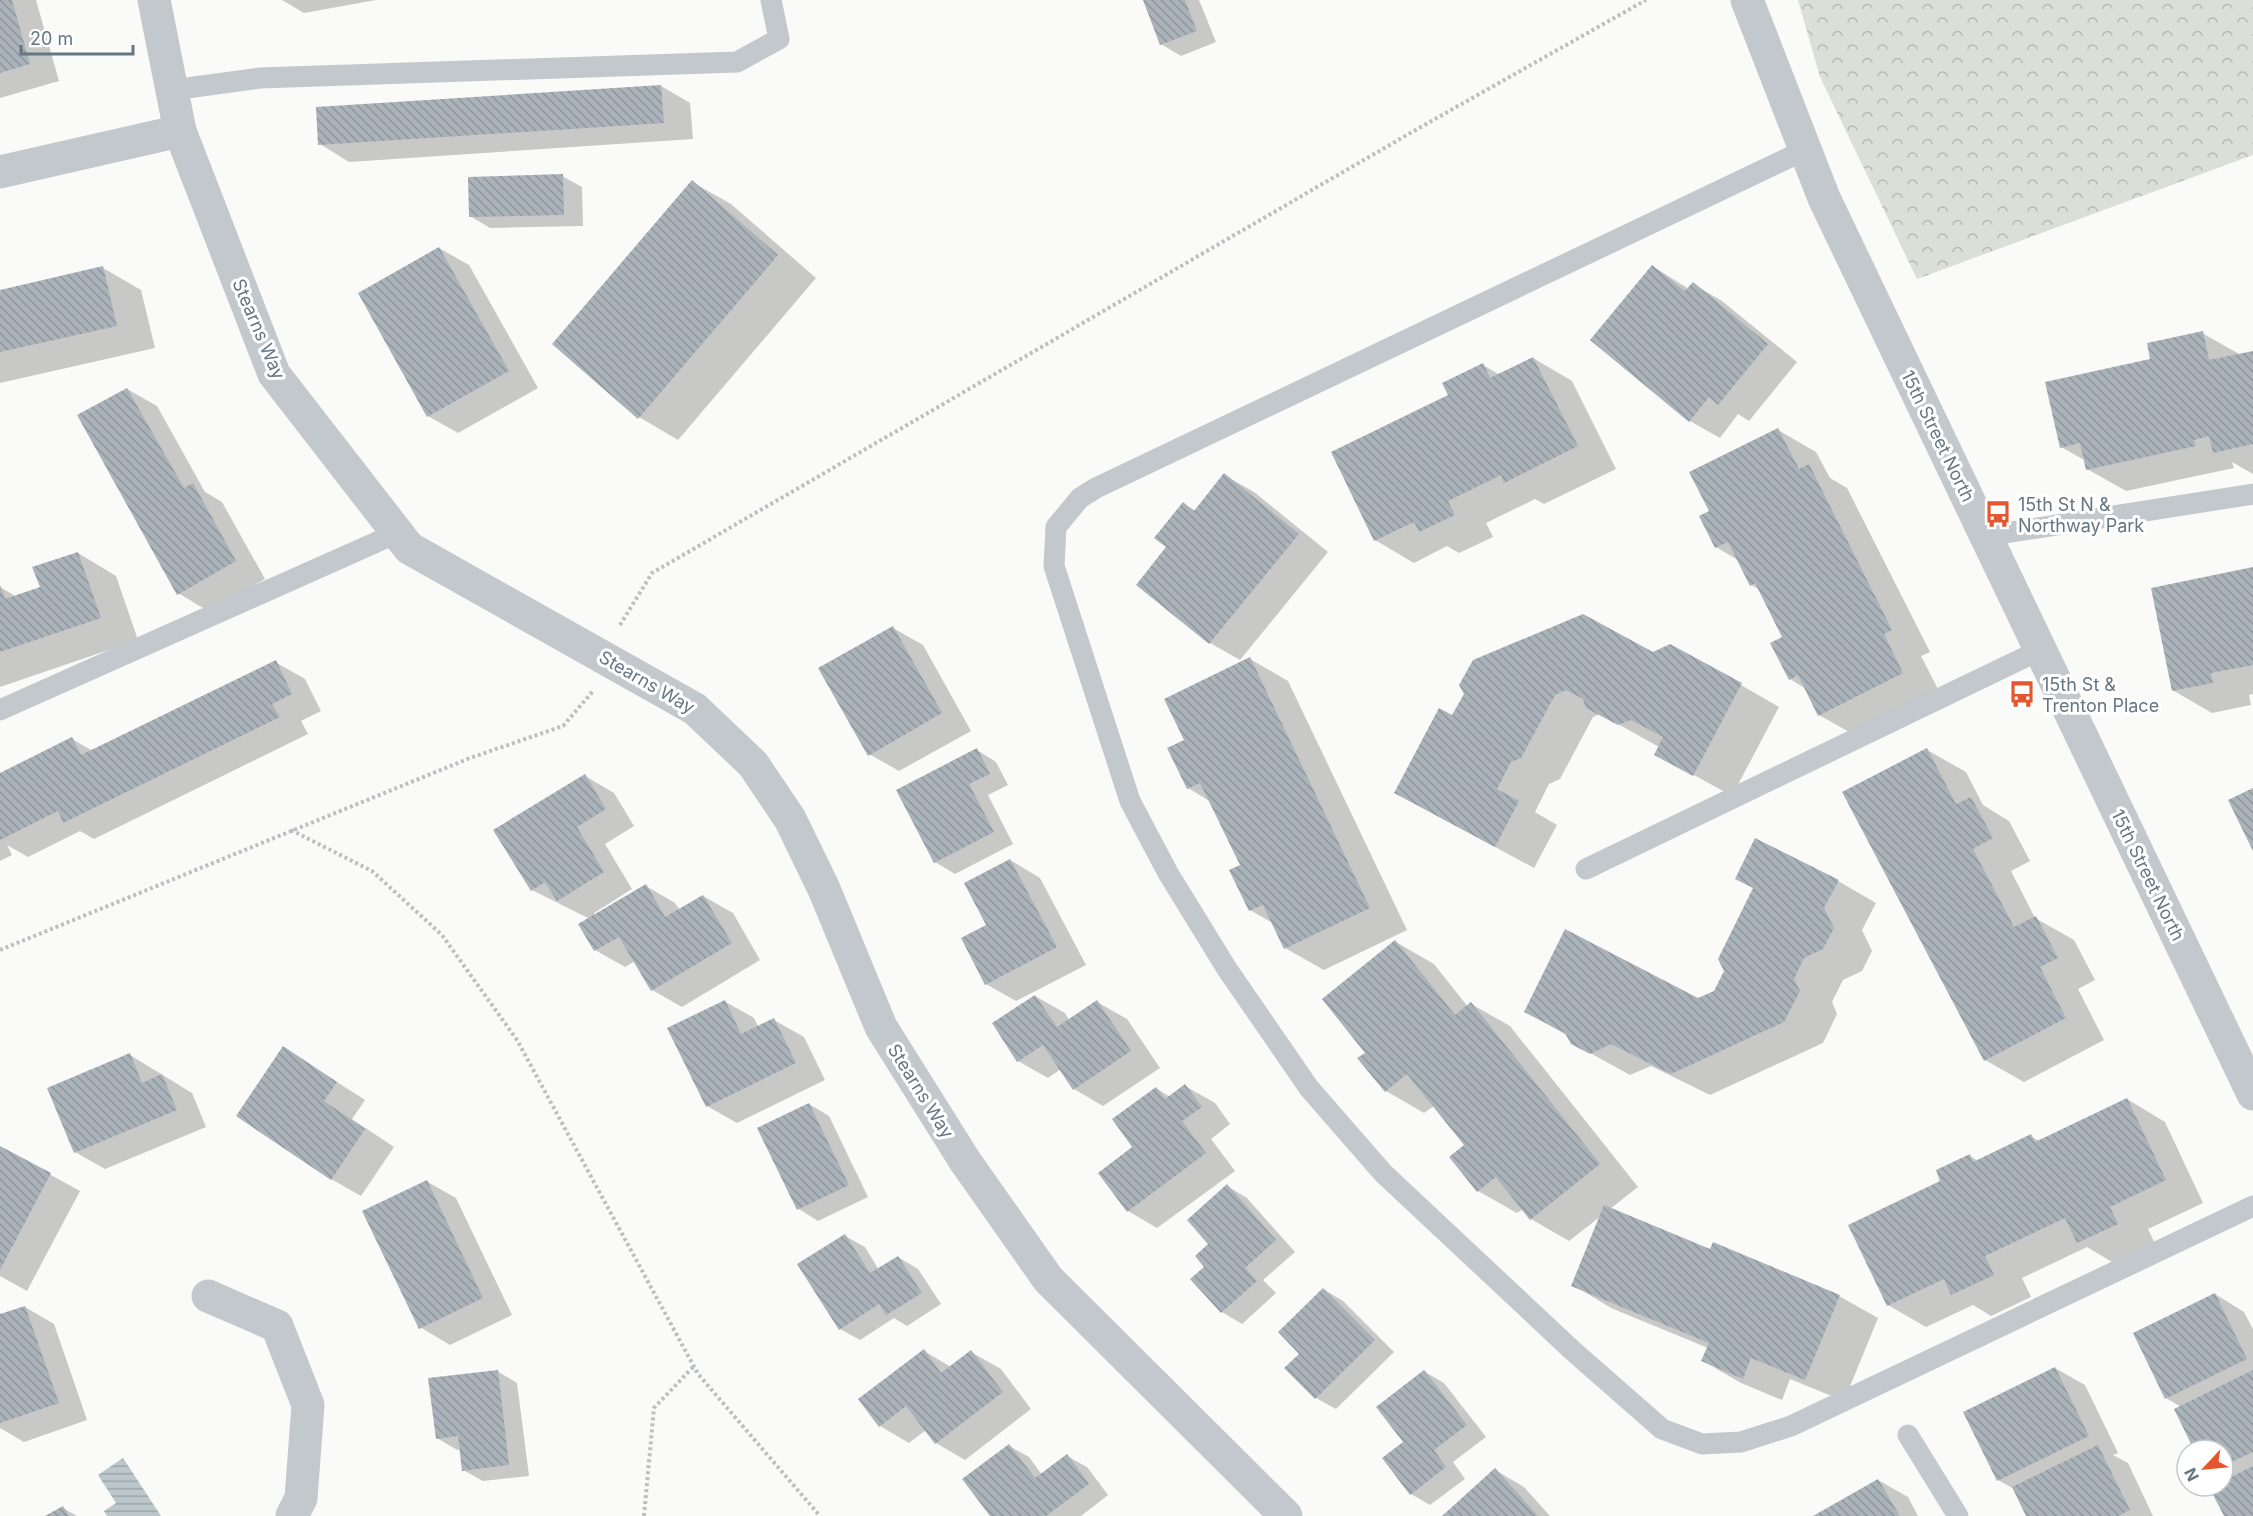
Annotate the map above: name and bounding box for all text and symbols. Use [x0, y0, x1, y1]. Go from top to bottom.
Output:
scale bar [21, 18, 134, 56]
text: 20 m [30, 28, 73, 49]
street label: Stearns Way [228, 276, 290, 382]
street label: 15th Street North [1897, 367, 1979, 505]
place label: 15th St N & Northway Park [2018, 494, 2144, 536]
bus stop icon: 15th St N & Northway Park [1983, 499, 2013, 529]
street label: Stearns Way [595, 646, 699, 718]
place label: 15th St & Trenton Place [2042, 674, 2159, 716]
bus stop icon: 15th St & Trenton Place [2007, 679, 2037, 709]
street label: 15th Street North [2107, 806, 2189, 944]
street label: Stearns Way [884, 1040, 958, 1142]
north arrow [2175, 1438, 2235, 1498]
text: N [2180, 1465, 2203, 1484]

